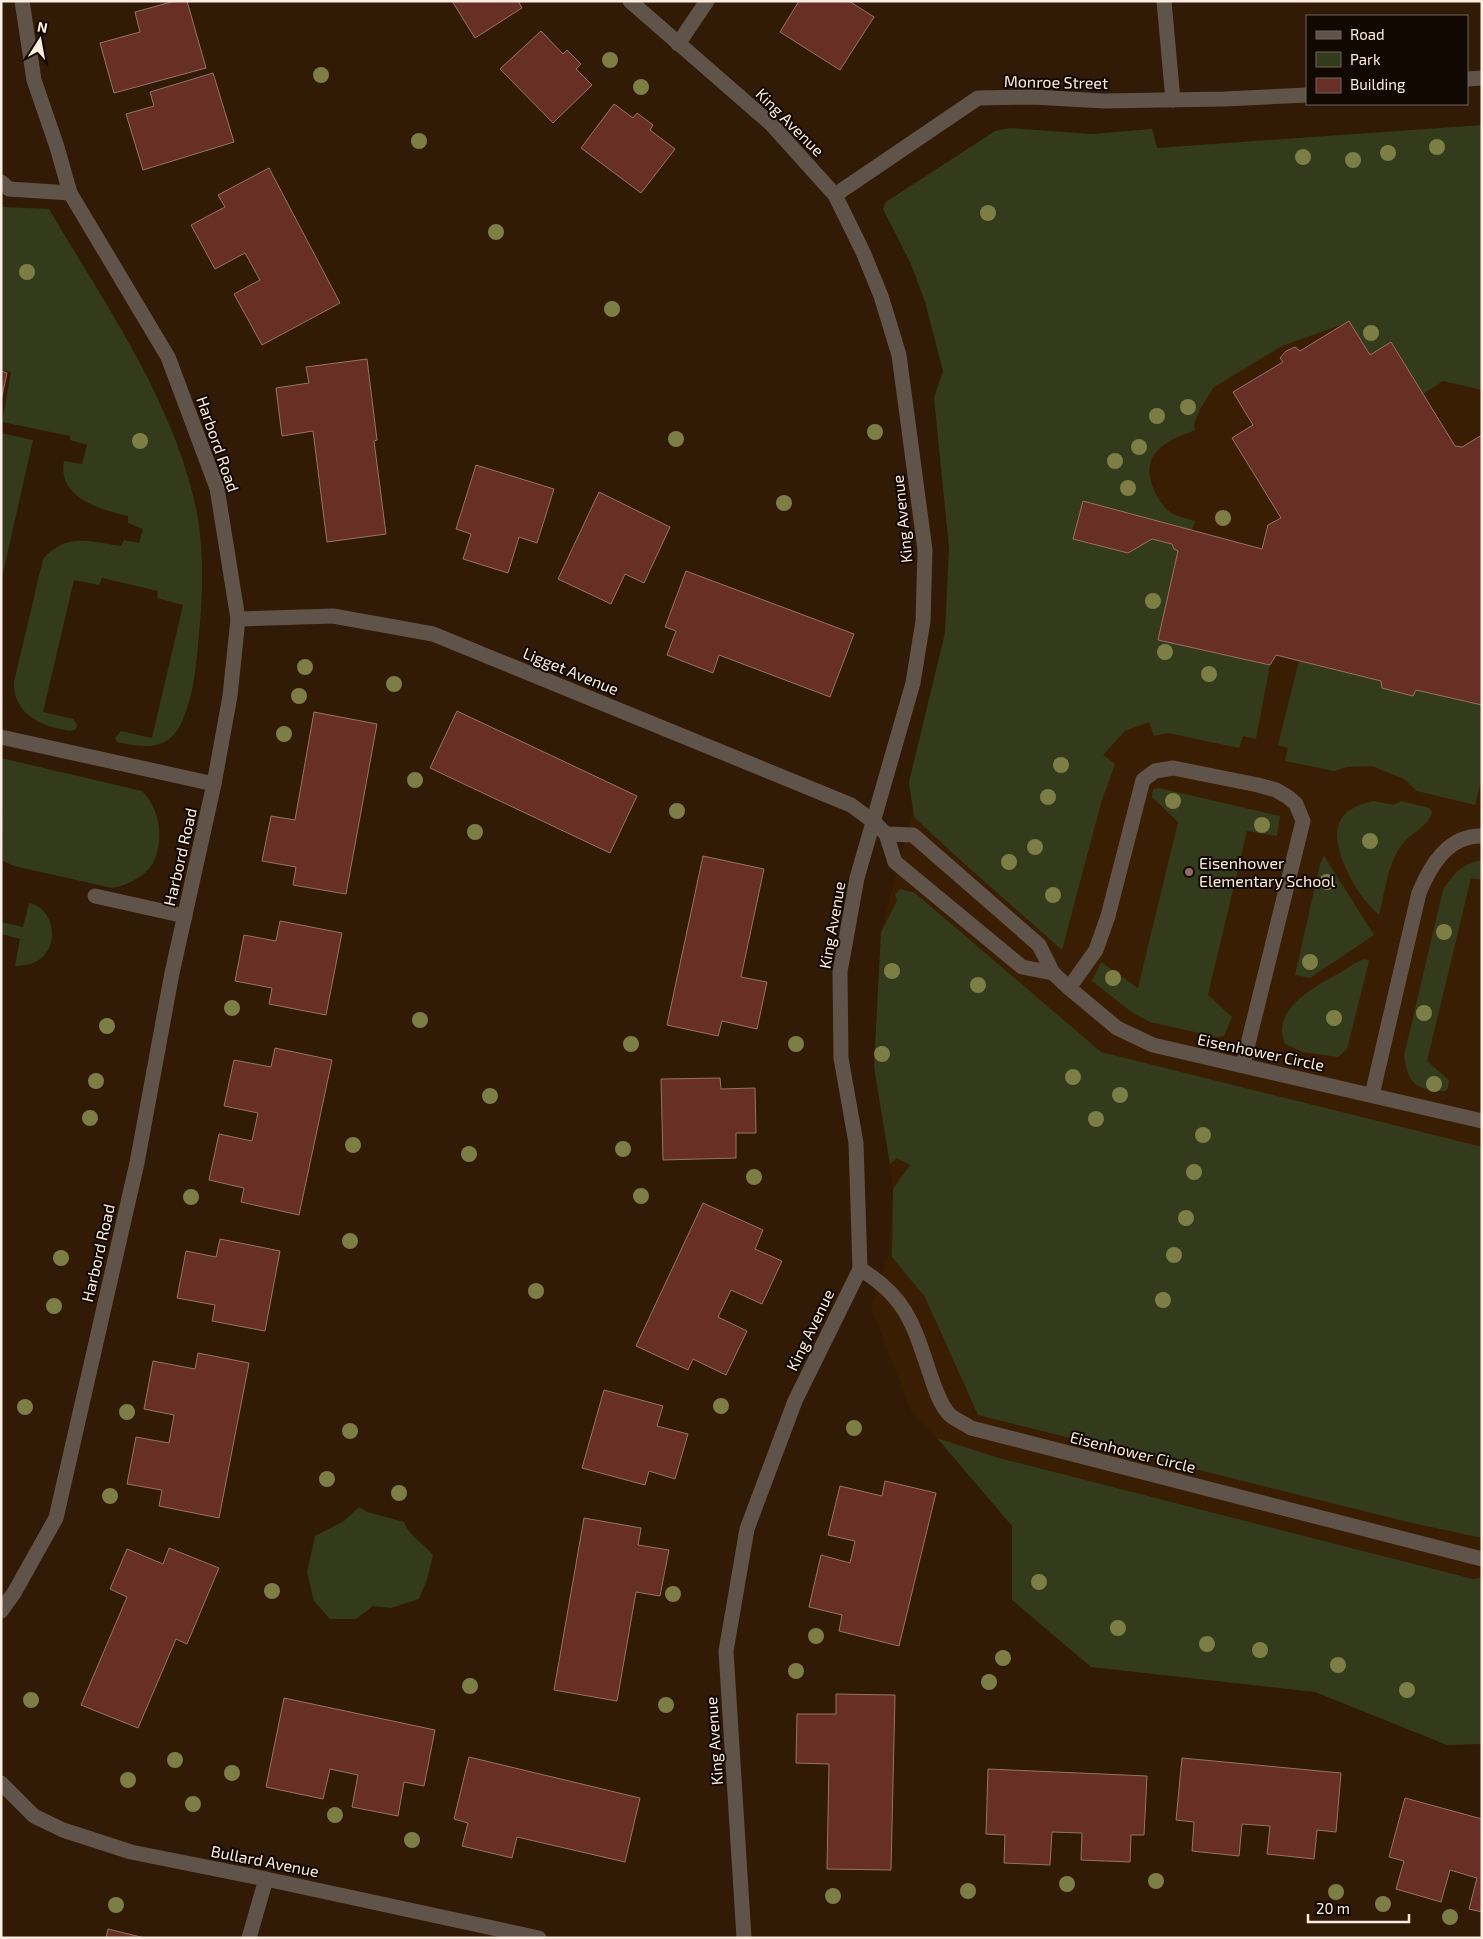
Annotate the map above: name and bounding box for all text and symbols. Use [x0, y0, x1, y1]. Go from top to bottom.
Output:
north arrow [15, 15, 65, 65]
legend [1306, 15, 1468, 105]
text: N [36, 17, 49, 36]
text: Road [1350, 25, 1385, 43]
text: Park [1350, 50, 1381, 68]
street label: Monroe Street [1004, 71, 1108, 92]
text: Building [1350, 75, 1406, 93]
street label: King Avenue [752, 84, 828, 160]
street label: Harbord Road [193, 393, 244, 494]
street label: King Avenue [887, 474, 916, 564]
street label: Ligget Avenue [521, 643, 622, 698]
street label: Harbord Road [159, 806, 200, 908]
place label: Eisenhower Elementary School [1199, 853, 1335, 890]
marker: Eisenhower Elementary School [1183, 866, 1195, 878]
street label: King Avenue [814, 880, 849, 970]
street label: Eisenhower Circle [1196, 1029, 1326, 1074]
street label: Harbord Road [77, 1202, 118, 1304]
street label: King Avenue [782, 1286, 837, 1374]
street label: Eisenhower Circle [1068, 1427, 1198, 1476]
street label: King Avenue [701, 1696, 726, 1786]
street label: Bullard Avenue [210, 1841, 321, 1880]
scale bar [1308, 1892, 1409, 1924]
text: 20 m [1316, 1899, 1350, 1917]

